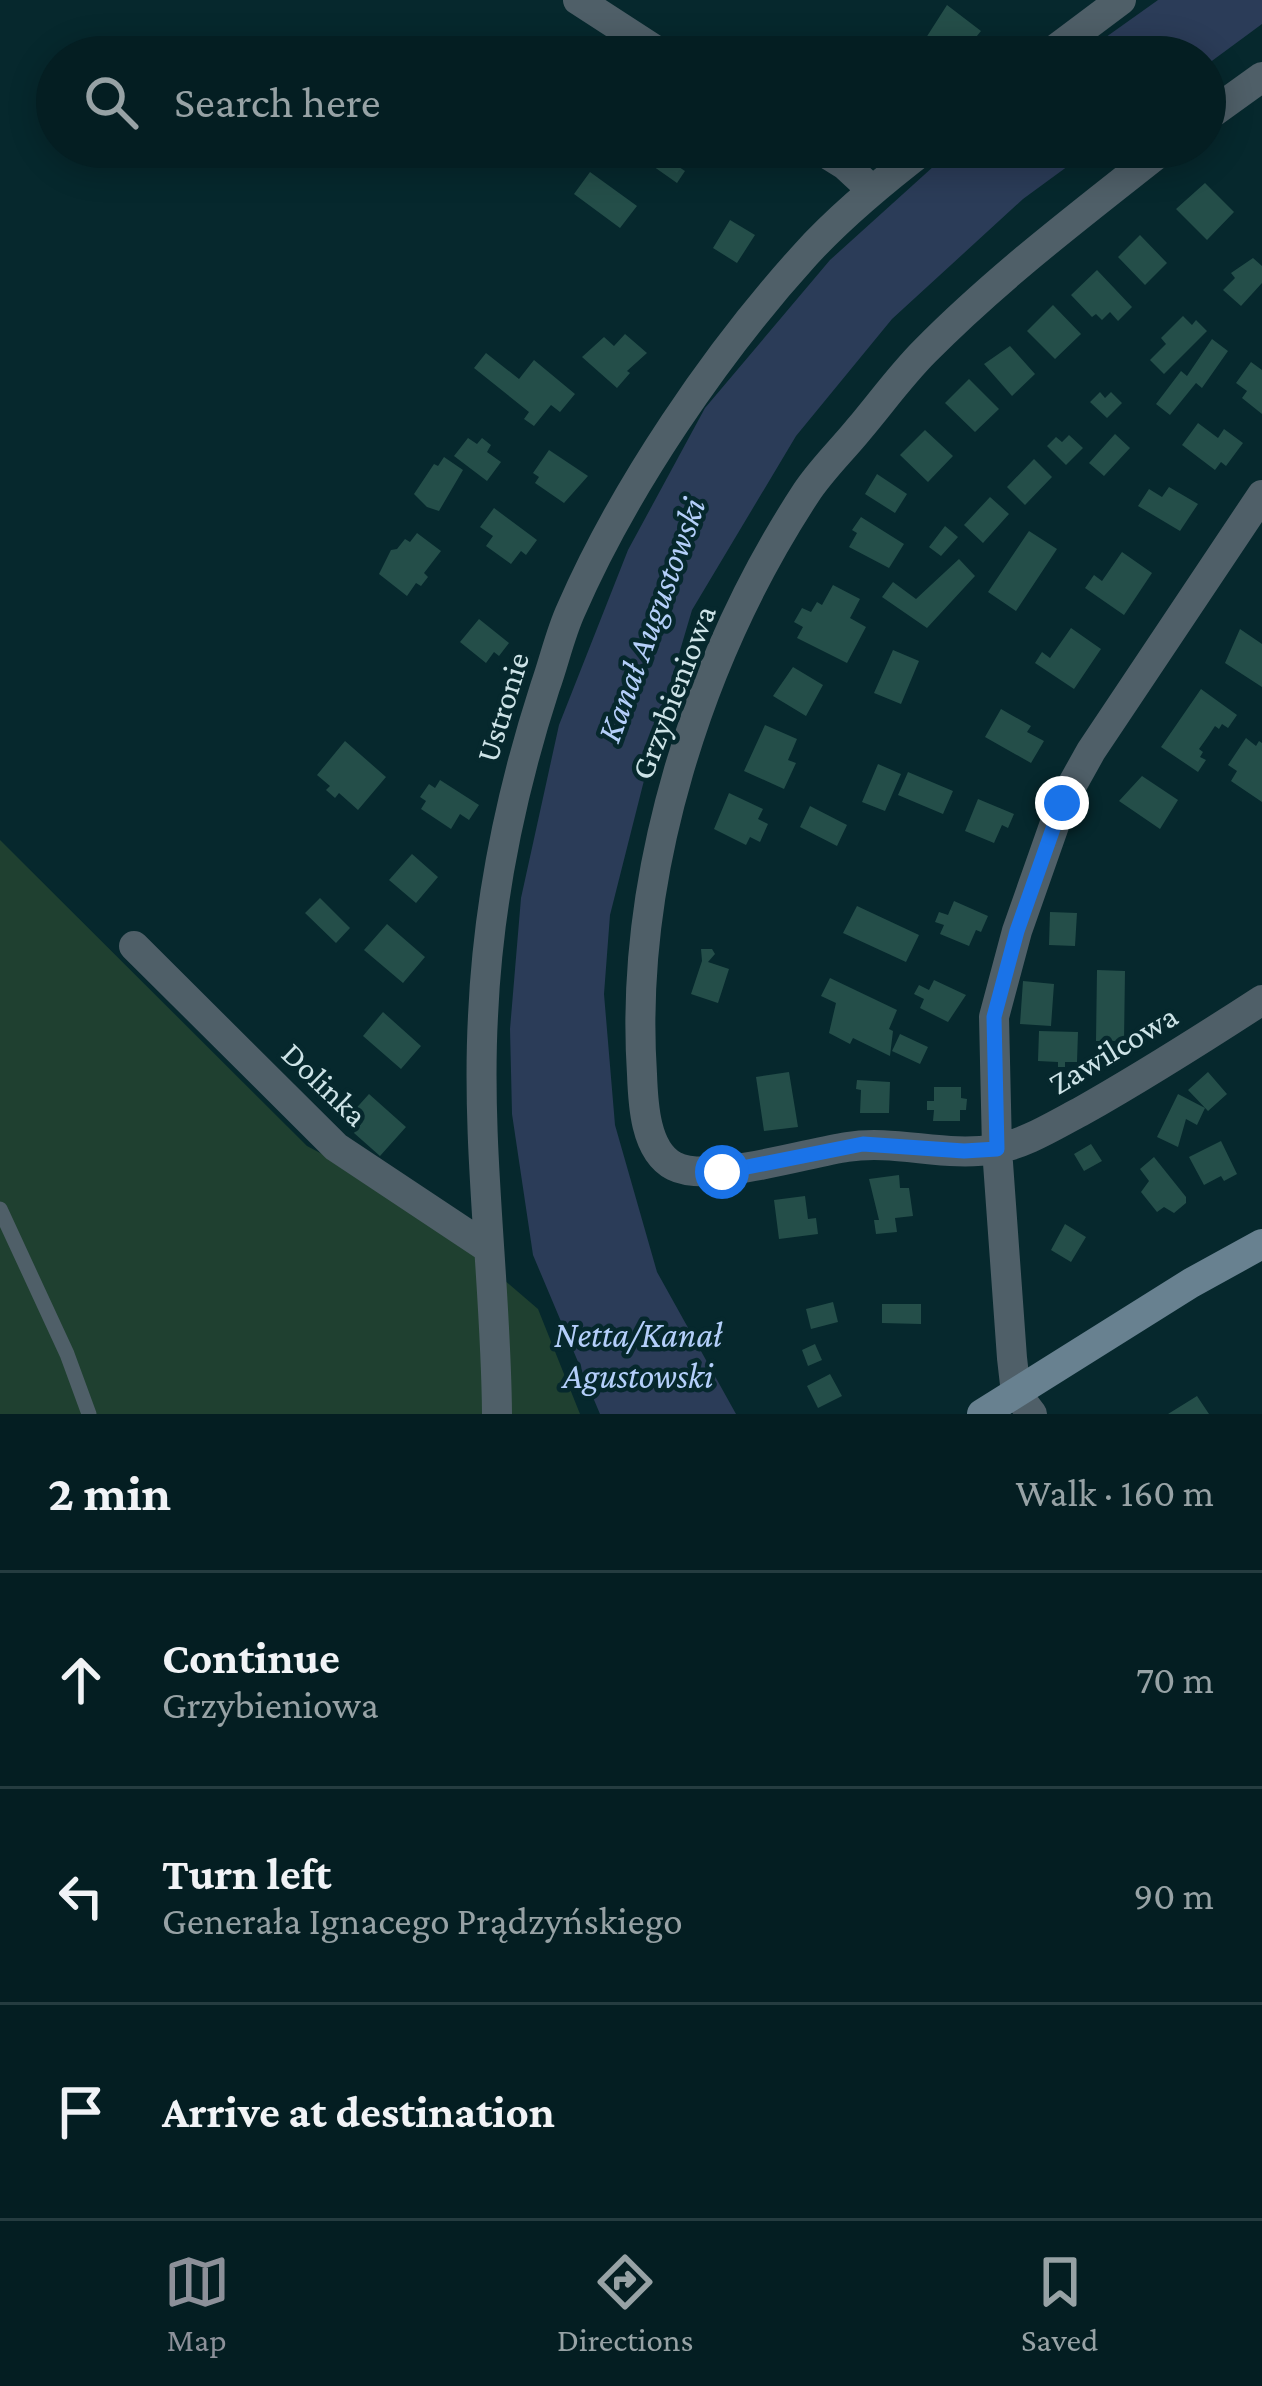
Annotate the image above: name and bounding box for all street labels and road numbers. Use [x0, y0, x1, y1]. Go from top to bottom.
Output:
street label: Grzybieniowa [623, 600, 723, 784]
street label: Ustronie [468, 648, 536, 766]
street label: Zawilcowa [1042, 996, 1184, 1102]
street label: Dolinka [275, 1034, 375, 1134]

